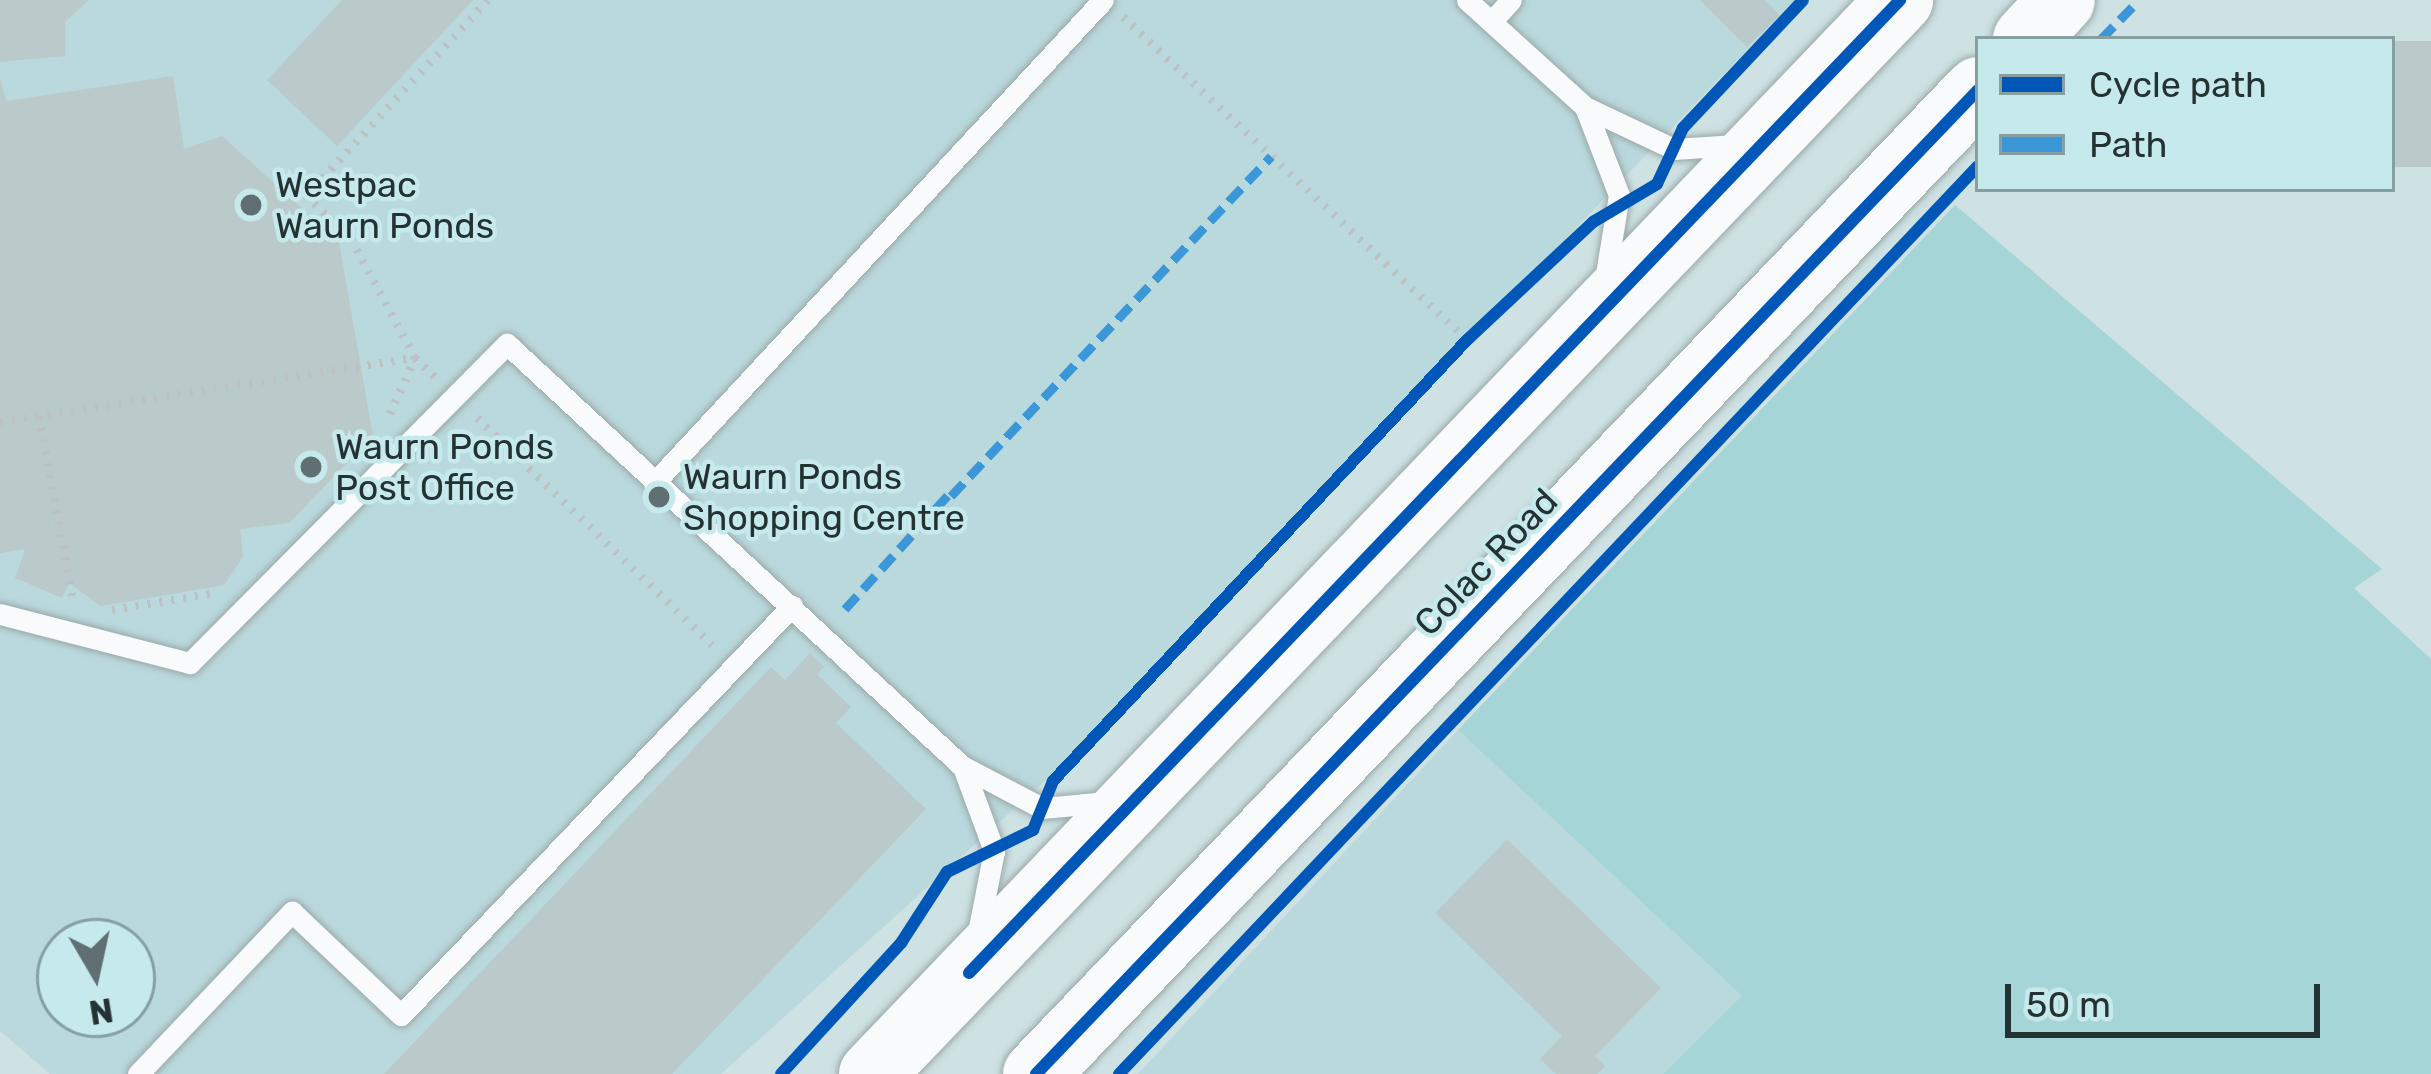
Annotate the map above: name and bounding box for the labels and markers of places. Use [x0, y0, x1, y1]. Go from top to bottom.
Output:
place label: Westpac Waurn Ponds [275, 162, 494, 247]
marker: Westpac Waurn Ponds [238, 192, 264, 218]
place label: Waurn Ponds Post Office [335, 424, 554, 509]
marker: Waurn Ponds Post Office [298, 454, 324, 480]
place label: Waurn Ponds Shopping Centre [683, 454, 965, 539]
marker: Waurn Ponds Shopping Centre [646, 484, 672, 510]

